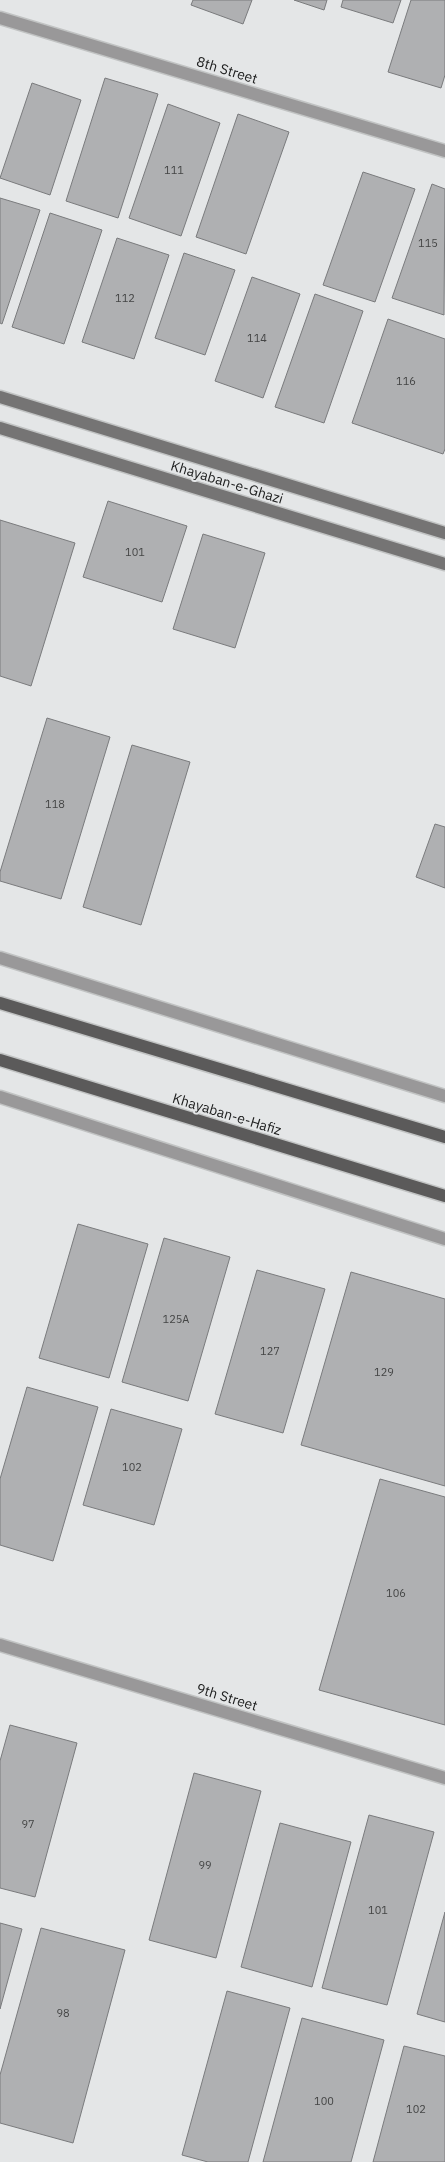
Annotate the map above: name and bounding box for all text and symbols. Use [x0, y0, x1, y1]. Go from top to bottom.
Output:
street label: 8th Street [194, 52, 260, 88]
house number: 111 [164, 163, 184, 177]
house number: 115 [418, 236, 438, 250]
house number: 112 [115, 291, 135, 305]
house number: 114 [247, 331, 267, 345]
house number: 116 [396, 374, 416, 388]
street label: Khayaban-e-Ghazi [169, 456, 285, 508]
house number: 101 [125, 545, 145, 559]
house number: 118 [45, 797, 65, 811]
street label: Khayaban-e-Hafiz [170, 1089, 284, 1139]
house number: 125A [163, 1312, 189, 1326]
house number: 127 [260, 1344, 280, 1358]
house number: 129 [374, 1365, 394, 1379]
house number: 102 [122, 1460, 142, 1474]
house number: 106 [386, 1586, 406, 1600]
street label: 9th Street [194, 1679, 260, 1715]
house number: 97 [21, 1817, 35, 1831]
house number: 99 [198, 1858, 212, 1872]
house number: 101 [368, 1903, 388, 1917]
house number: 98 [56, 2006, 70, 2020]
house number: 100 [314, 2094, 334, 2108]
house number: 102 [406, 2102, 426, 2116]

